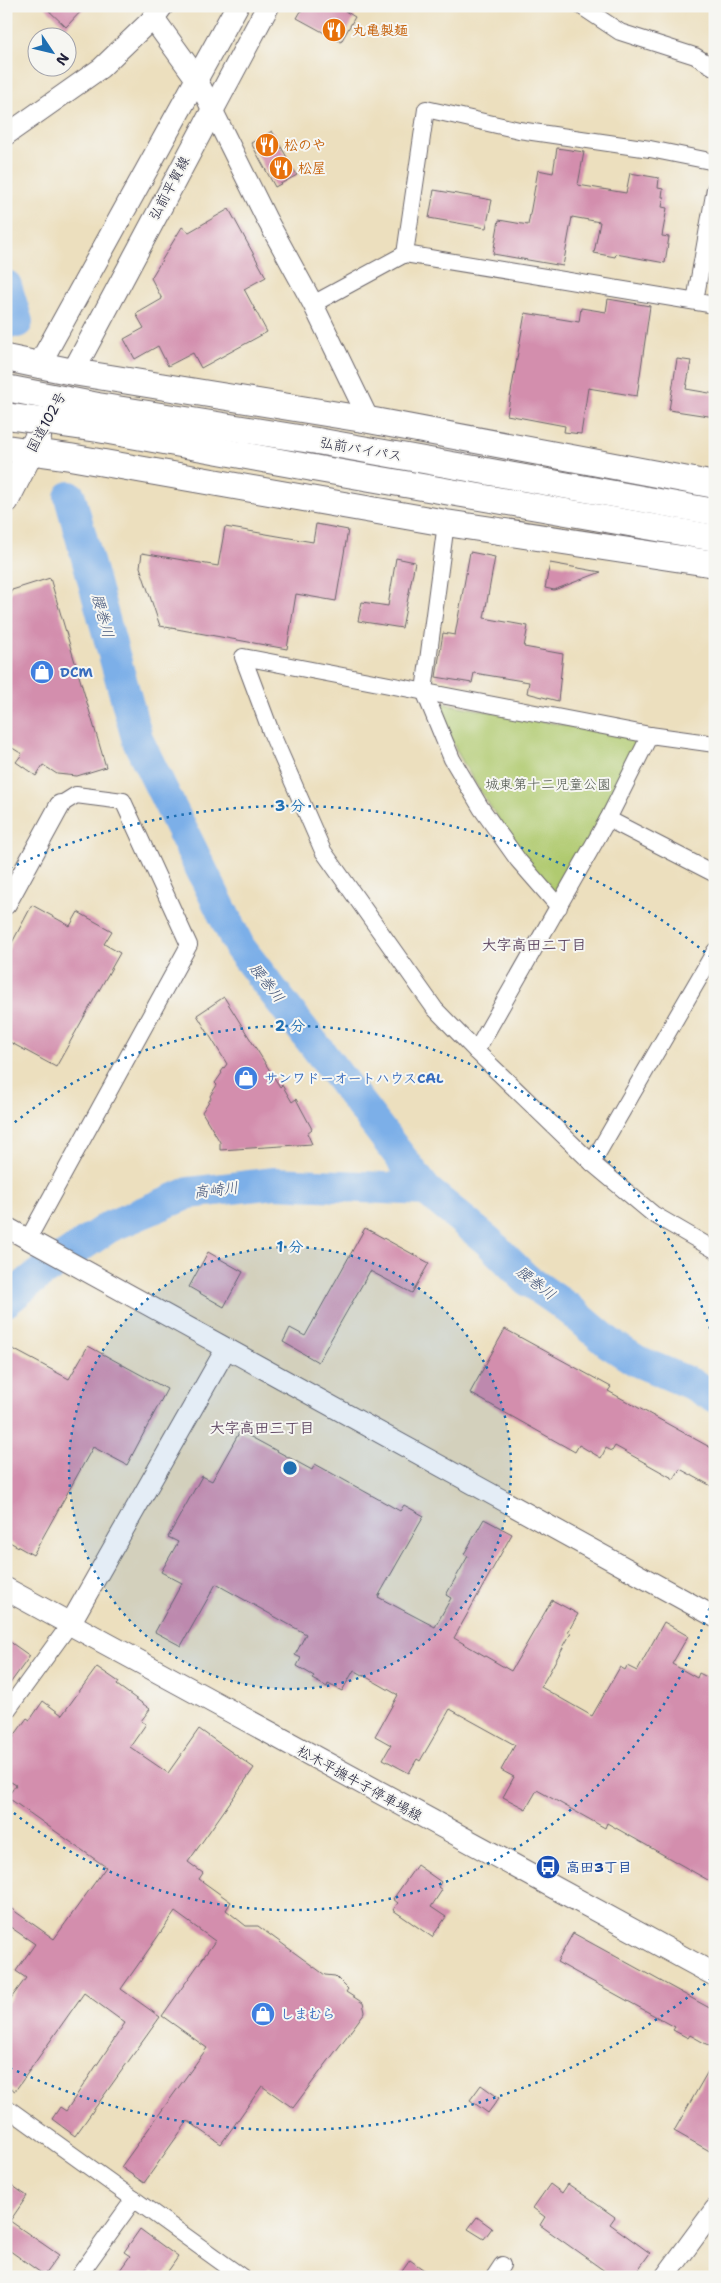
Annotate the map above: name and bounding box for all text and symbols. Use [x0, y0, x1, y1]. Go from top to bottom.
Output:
restaurant icon: 丸亀製麺 [321, 17, 347, 43]
place label: 丸亀製麺 [352, 21, 408, 39]
north arrow [28, 28, 78, 78]
text: N [52, 50, 73, 69]
restaurant icon: 松のや [254, 132, 280, 158]
place label: 松のや [284, 136, 326, 154]
street label: 弘前平賀線 [145, 153, 193, 223]
restaurant icon: 松屋 [268, 155, 294, 181]
place label: 松屋 [298, 159, 326, 177]
street label: 国道102号 [23, 389, 69, 455]
street label: 弘前バイパス [318, 433, 404, 465]
water label: 腰巻川 [88, 592, 118, 640]
shop icon: DCM [29, 659, 55, 685]
place label: DCM [60, 663, 93, 681]
park label: 城東第十二児童公園 [485, 775, 611, 793]
text: 3 分 [275, 796, 305, 816]
district label: 大字高田二丁目 [481, 935, 587, 955]
water label: 腰巻川 [245, 959, 289, 1007]
text: 2 分 [275, 1016, 305, 1036]
shop icon: サンワドーオートハウスCAL [233, 1065, 259, 1091]
place label: サンワドーオートハウスCAL [264, 1069, 444, 1087]
water label: 高崎川 [192, 1177, 240, 1203]
text: 1 分 [277, 1237, 304, 1257]
water label: 腰巻川 [512, 1261, 560, 1305]
district label: 大字高田三丁目 [209, 1418, 315, 1438]
centre of rings [281, 1459, 299, 1477]
street label: 松木平撫牛子停車場線 [294, 1741, 426, 1825]
bus stop icon: 高田3丁目 [535, 1854, 561, 1880]
place label: 高田3丁目 [566, 1858, 632, 1876]
shop icon: しまむら [250, 2001, 276, 2027]
place label: しまむら [280, 2005, 336, 2023]

